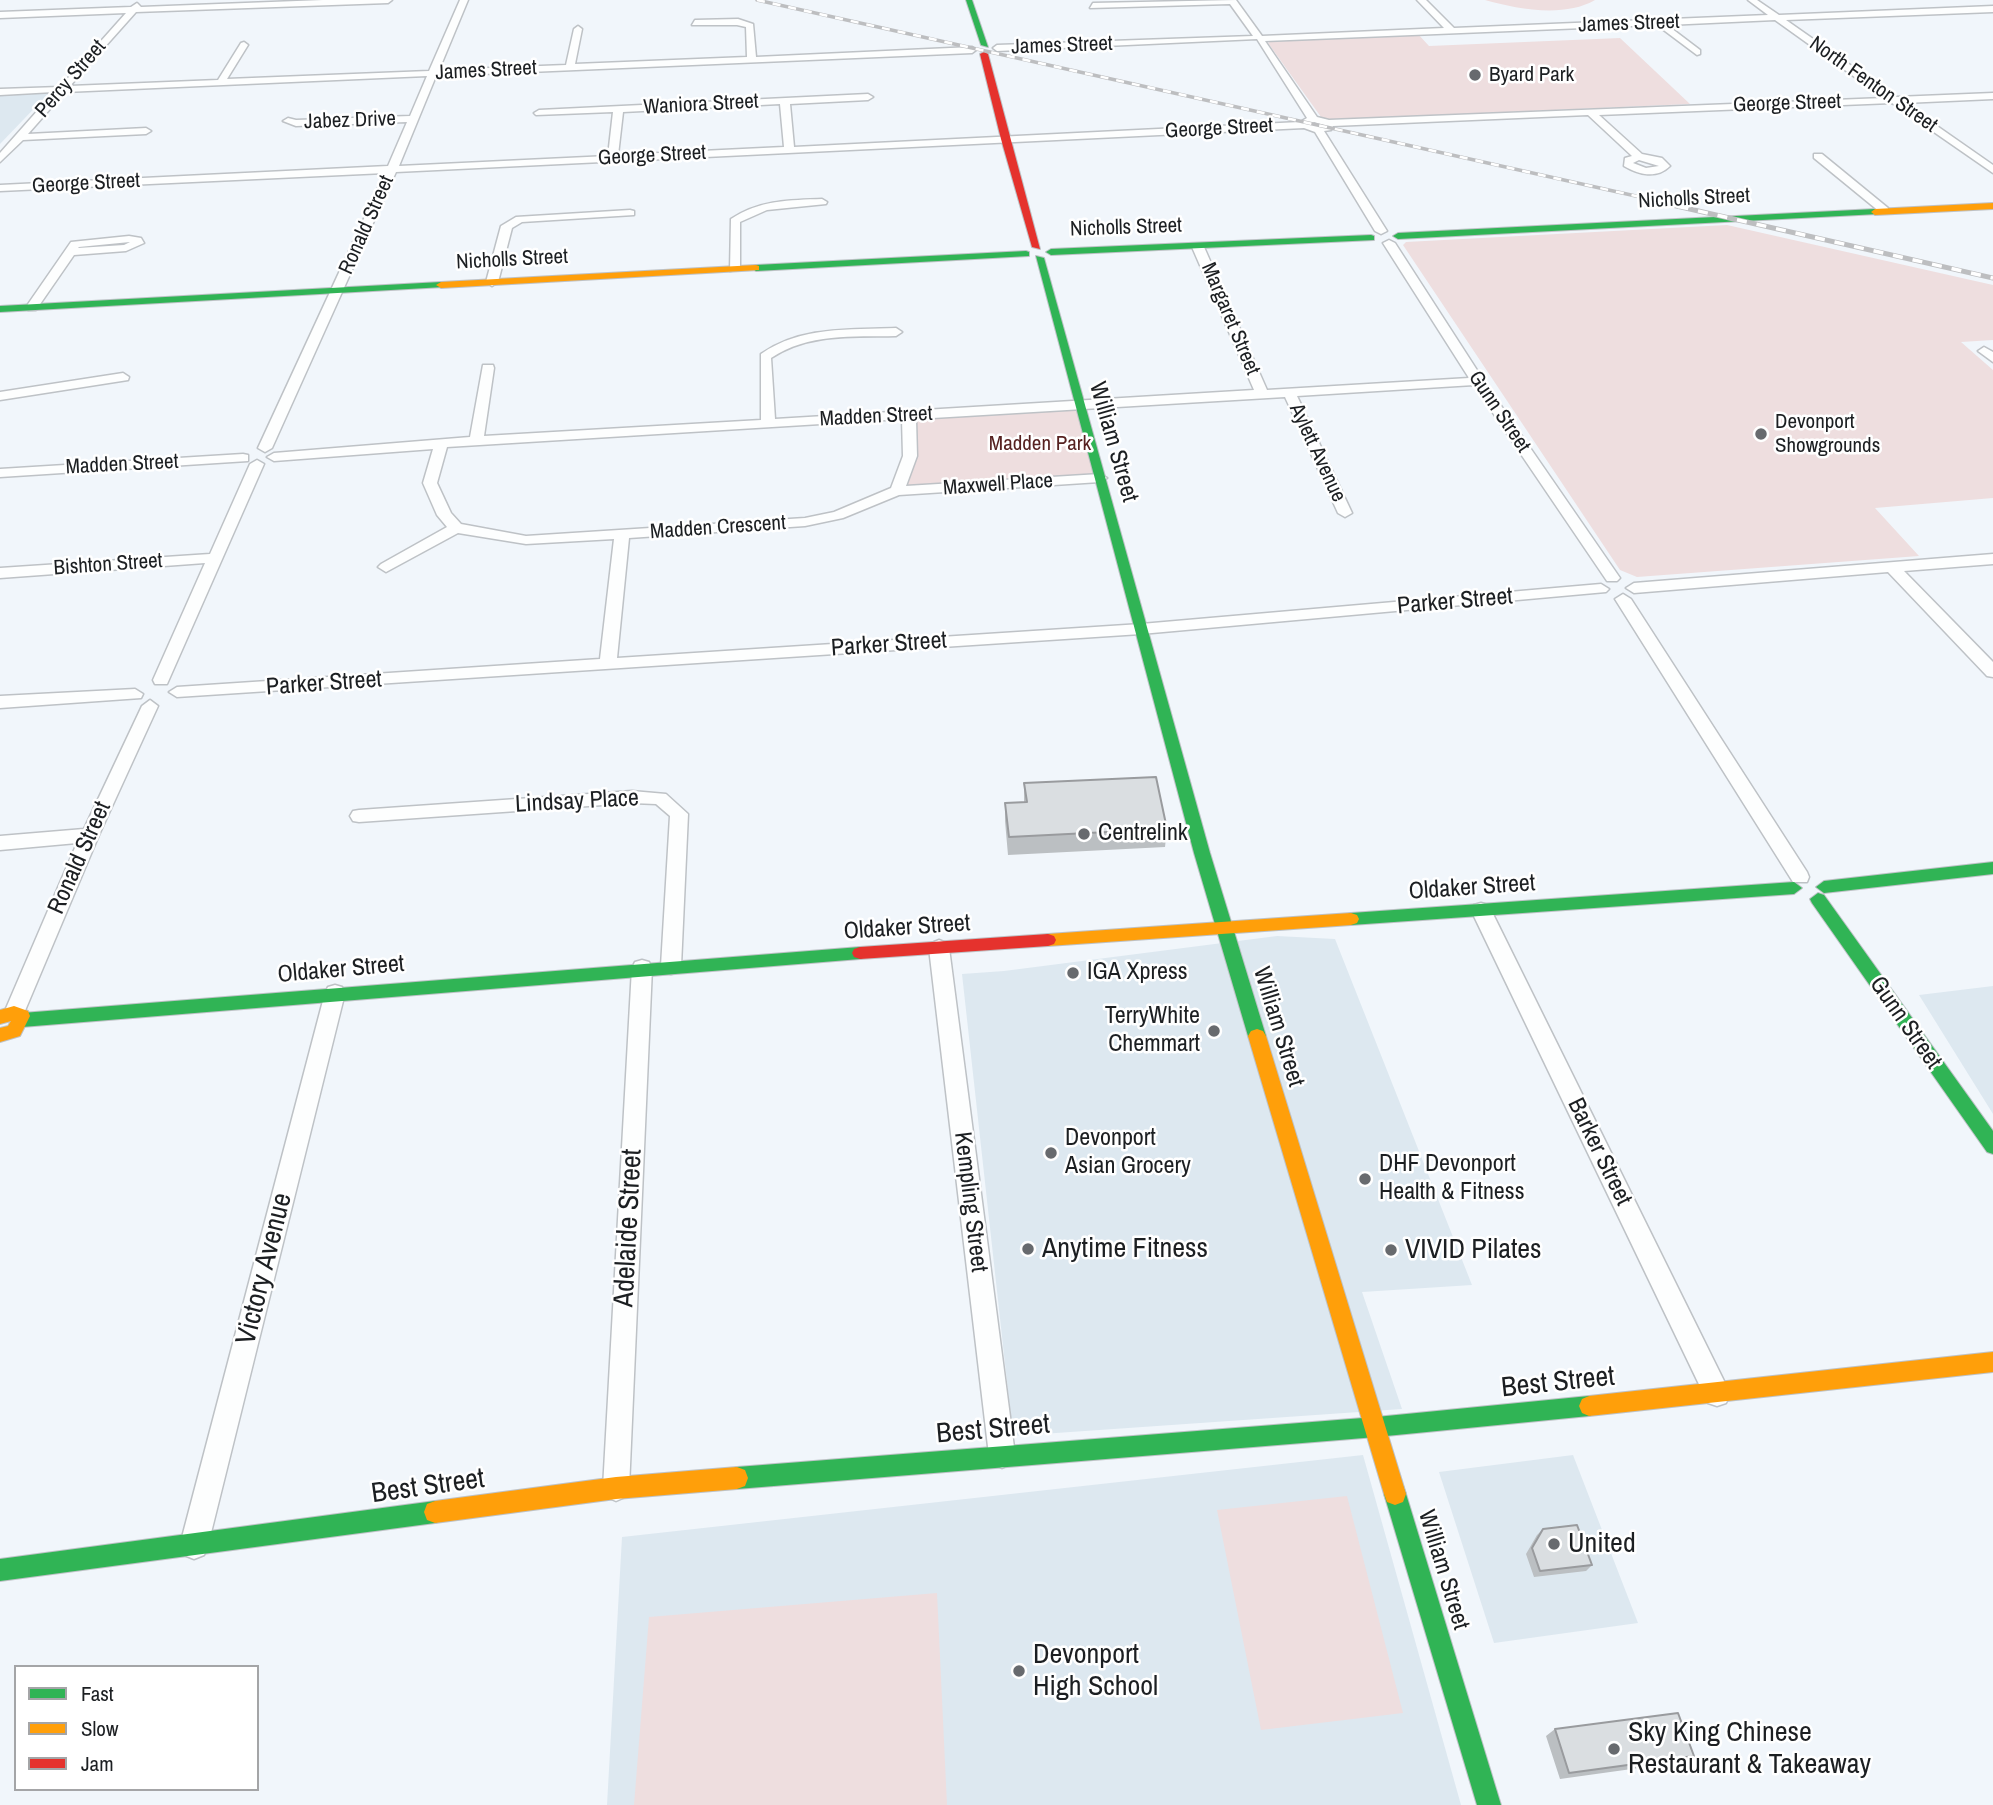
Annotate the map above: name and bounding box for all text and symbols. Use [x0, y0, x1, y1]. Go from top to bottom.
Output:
street label: James Street [1578, 10, 1680, 38]
street label: James Street [1011, 32, 1113, 60]
street label: North Fenton Street [1804, 32, 1942, 138]
street label: Percy Street [30, 35, 112, 123]
street label: James Street [435, 56, 537, 86]
place label: Byard Park [1489, 62, 1574, 88]
marker: Byard Park [1467, 67, 1483, 83]
street label: Waniora Street [643, 89, 759, 121]
street label: George Street [1733, 90, 1841, 118]
street label: Jabez Drive [304, 107, 396, 135]
street label: George Street [1164, 114, 1274, 144]
street label: George Street [597, 141, 707, 171]
street label: George Street [31, 169, 141, 199]
street label: Ronald Street [334, 172, 400, 278]
street label: Nicholls Street [1637, 183, 1751, 215]
street label: Nicholls Street [1070, 213, 1182, 243]
street label: Nicholls Street [455, 244, 569, 276]
street label: Margaret Street [1195, 259, 1265, 379]
street label: Gunn Street [1463, 366, 1535, 458]
street label: William Street [1082, 379, 1144, 505]
street label: Aylett Avenue [1283, 400, 1351, 506]
street label: Madden Street [819, 401, 933, 433]
place label: Devonport Showgrounds [1775, 409, 1880, 459]
marker: Devonport Showgrounds [1753, 426, 1769, 442]
park label: Madden Park [989, 431, 1091, 457]
street label: Madden Street [65, 449, 179, 481]
street label: Maxwell Place [942, 469, 1054, 501]
street label: Madden Crescent [649, 511, 787, 545]
street label: Bishton Street [53, 549, 163, 581]
street label: Parker Street [1396, 583, 1514, 621]
street label: Parker Street [830, 627, 948, 663]
street label: Parker Street [265, 666, 383, 702]
street label: Lindsay Place [515, 784, 639, 820]
street label: Ronald Street [42, 797, 118, 919]
place label: Centrelink [1098, 820, 1188, 848]
marker: Centrelink [1076, 826, 1092, 842]
street label: Oldaker Street [1408, 869, 1536, 907]
street label: Oldaker Street [843, 909, 971, 947]
street label: Oldaker Street [277, 950, 405, 990]
place label: IGA Xpress [1087, 959, 1188, 987]
street label: William Street [1246, 964, 1310, 1090]
marker: IGA Xpress [1065, 965, 1081, 981]
street label: Gunn Street [1863, 971, 1947, 1075]
place label: TerryWhite Chemmart [1105, 1003, 1200, 1059]
marker: TerryWhite Chemmart [1206, 1023, 1222, 1039]
street label: Barker Street [1561, 1094, 1637, 1210]
place label: Devonport Asian Grocery [1065, 1125, 1191, 1181]
street label: Kempling Street [947, 1130, 993, 1274]
marker: Devonport Asian Grocery [1043, 1145, 1059, 1161]
street label: Adelaide Street [608, 1148, 650, 1308]
place label: DHF Devonport Health & Fitness [1379, 1151, 1524, 1207]
marker: DHF Devonport Health & Fitness [1357, 1171, 1373, 1187]
street label: Victory Avenue [230, 1190, 300, 1348]
place label: Anytime Fitness [1042, 1232, 1208, 1266]
place label: VIVID Pilates [1405, 1233, 1542, 1267]
marker: Anytime Fitness [1020, 1241, 1036, 1257]
marker: VIVID Pilates [1383, 1242, 1399, 1258]
street label: Best Street [1500, 1360, 1616, 1406]
street label: Best Street [935, 1408, 1051, 1452]
street label: Best Street [369, 1462, 487, 1512]
street label: William Street [1411, 1507, 1475, 1633]
place label: United [1568, 1527, 1636, 1561]
marker: United [1546, 1536, 1562, 1552]
place label: Devonport High School [1033, 1638, 1158, 1704]
marker: Devonport High School [1011, 1663, 1027, 1679]
legend [14, 1665, 259, 1791]
text: Fast [81, 1679, 114, 1708]
text: Slow [81, 1714, 118, 1743]
place label: Sky King Chinese Restaurant & Takeaway [1628, 1716, 1871, 1782]
marker: Sky King Chinese Restaurant & Takeaway [1606, 1741, 1622, 1757]
text: Jam [81, 1749, 114, 1778]

